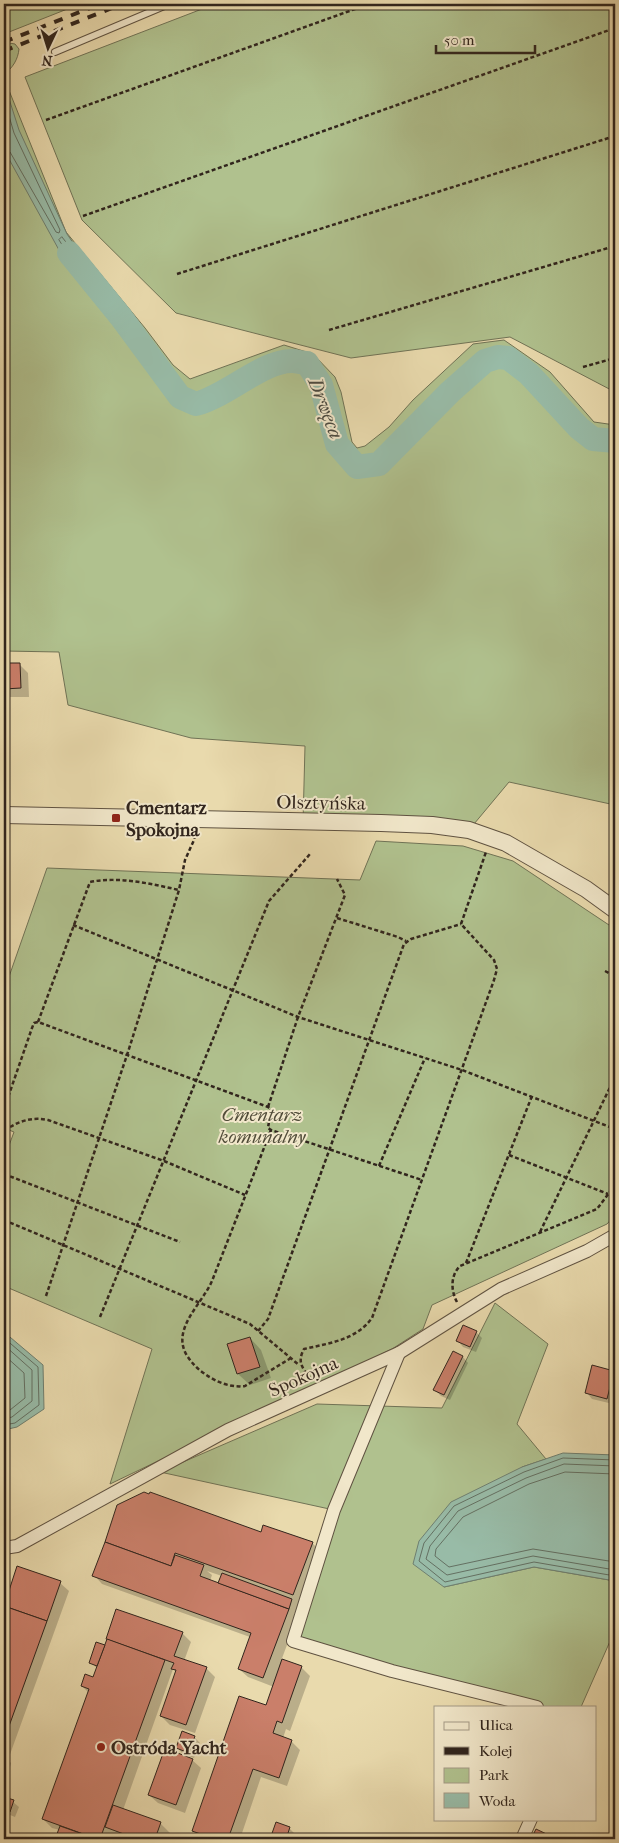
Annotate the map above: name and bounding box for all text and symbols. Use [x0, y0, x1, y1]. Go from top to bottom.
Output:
north arrow [22, 22, 72, 72]
scale bar [436, 22, 535, 54]
text: 50 m [444, 31, 475, 49]
text: N [41, 52, 53, 69]
water label: Drwęca [303, 372, 348, 442]
street label: Olsztyńska [276, 791, 366, 815]
place label: Cmentarz Spokojna [126, 797, 207, 841]
marker: Cmentarz Spokojna [110, 812, 122, 824]
park label: Cmentarz komunalny [217, 1104, 307, 1148]
street label: Spokojna [265, 1352, 342, 1402]
legend [434, 1706, 596, 1820]
text: Ulica [479, 1716, 514, 1734]
place label: Ostróda Yacht [111, 1737, 227, 1759]
marker: Ostróda Yacht [95, 1741, 107, 1753]
text: Kolej [479, 1742, 512, 1760]
text: Park [479, 1766, 509, 1784]
text: Woda [478, 1792, 516, 1810]

